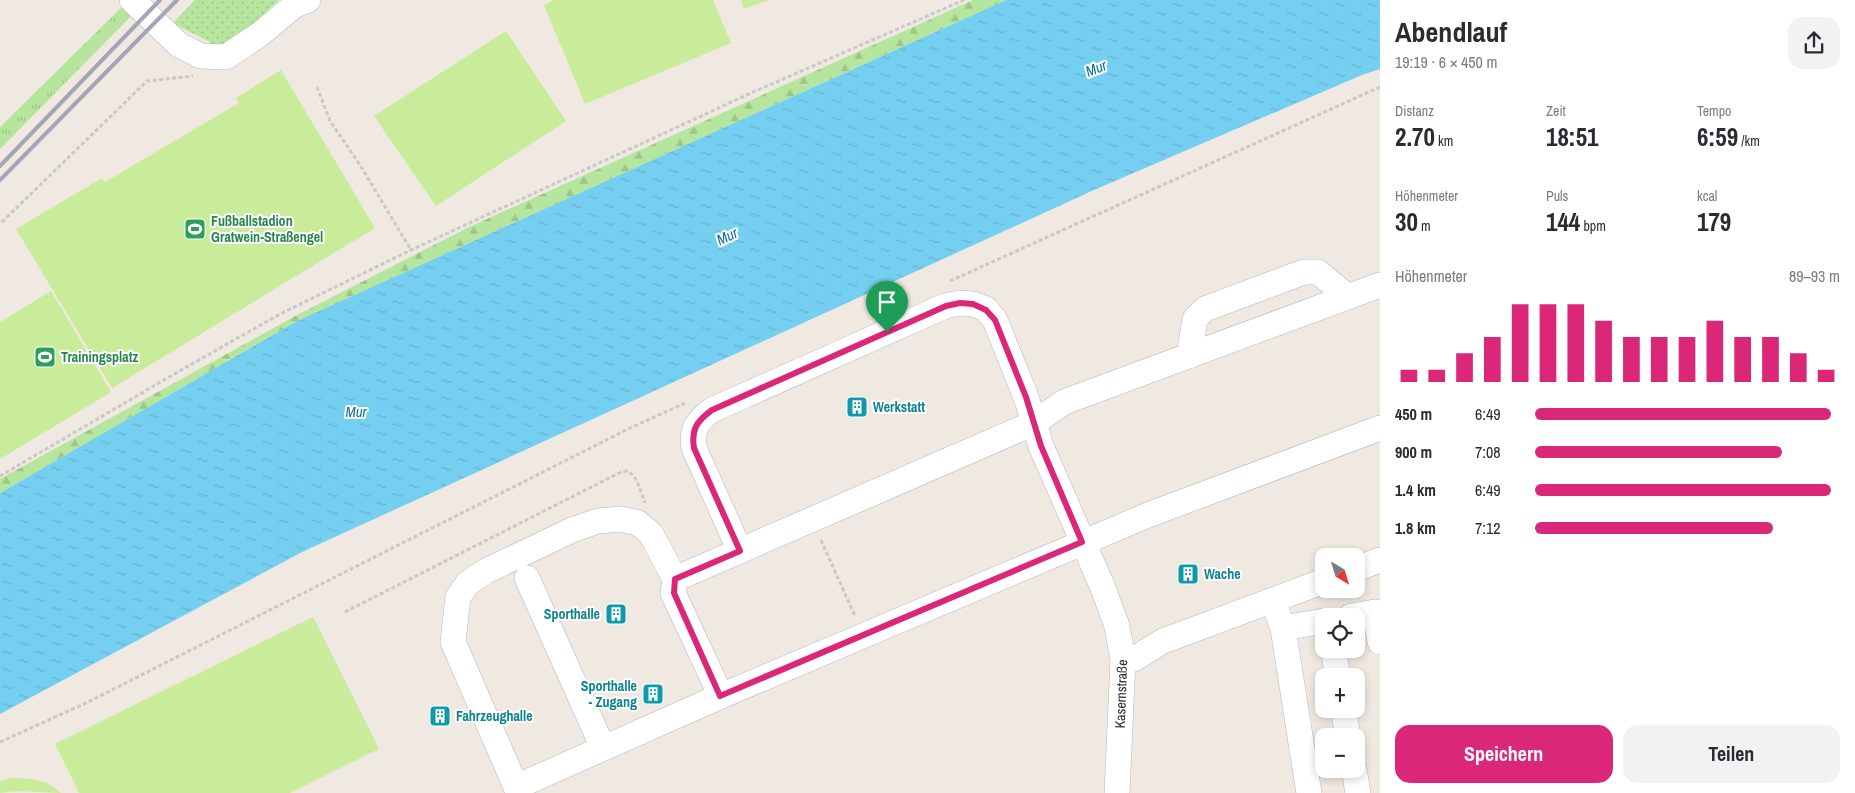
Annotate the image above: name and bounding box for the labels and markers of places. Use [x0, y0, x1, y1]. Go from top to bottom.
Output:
place label: Fußballstadion Gratwein-Straßengel [211, 212, 323, 246]
sports icon: Fußballstadion Gratwein-Straßengel [183, 217, 207, 241]
pin [866, 281, 908, 332]
sports icon: Trainingsplatz [33, 345, 57, 369]
place label: Trainingsplatz [61, 348, 138, 366]
building icon: Werkstatt [845, 395, 869, 419]
place label: Werkstatt [873, 398, 925, 416]
building icon: Wache [1176, 562, 1200, 586]
place label: Wache [1204, 565, 1241, 583]
building icon: Sporthalle [604, 602, 628, 626]
place label: Sporthalle [544, 605, 600, 623]
place label: Sporthalle - Zugang [581, 677, 637, 711]
building icon: Sporthalle - Zugang [641, 682, 665, 706]
building icon: Fahrzeughalle [428, 704, 452, 728]
place label: Fahrzeughalle [456, 707, 533, 725]

